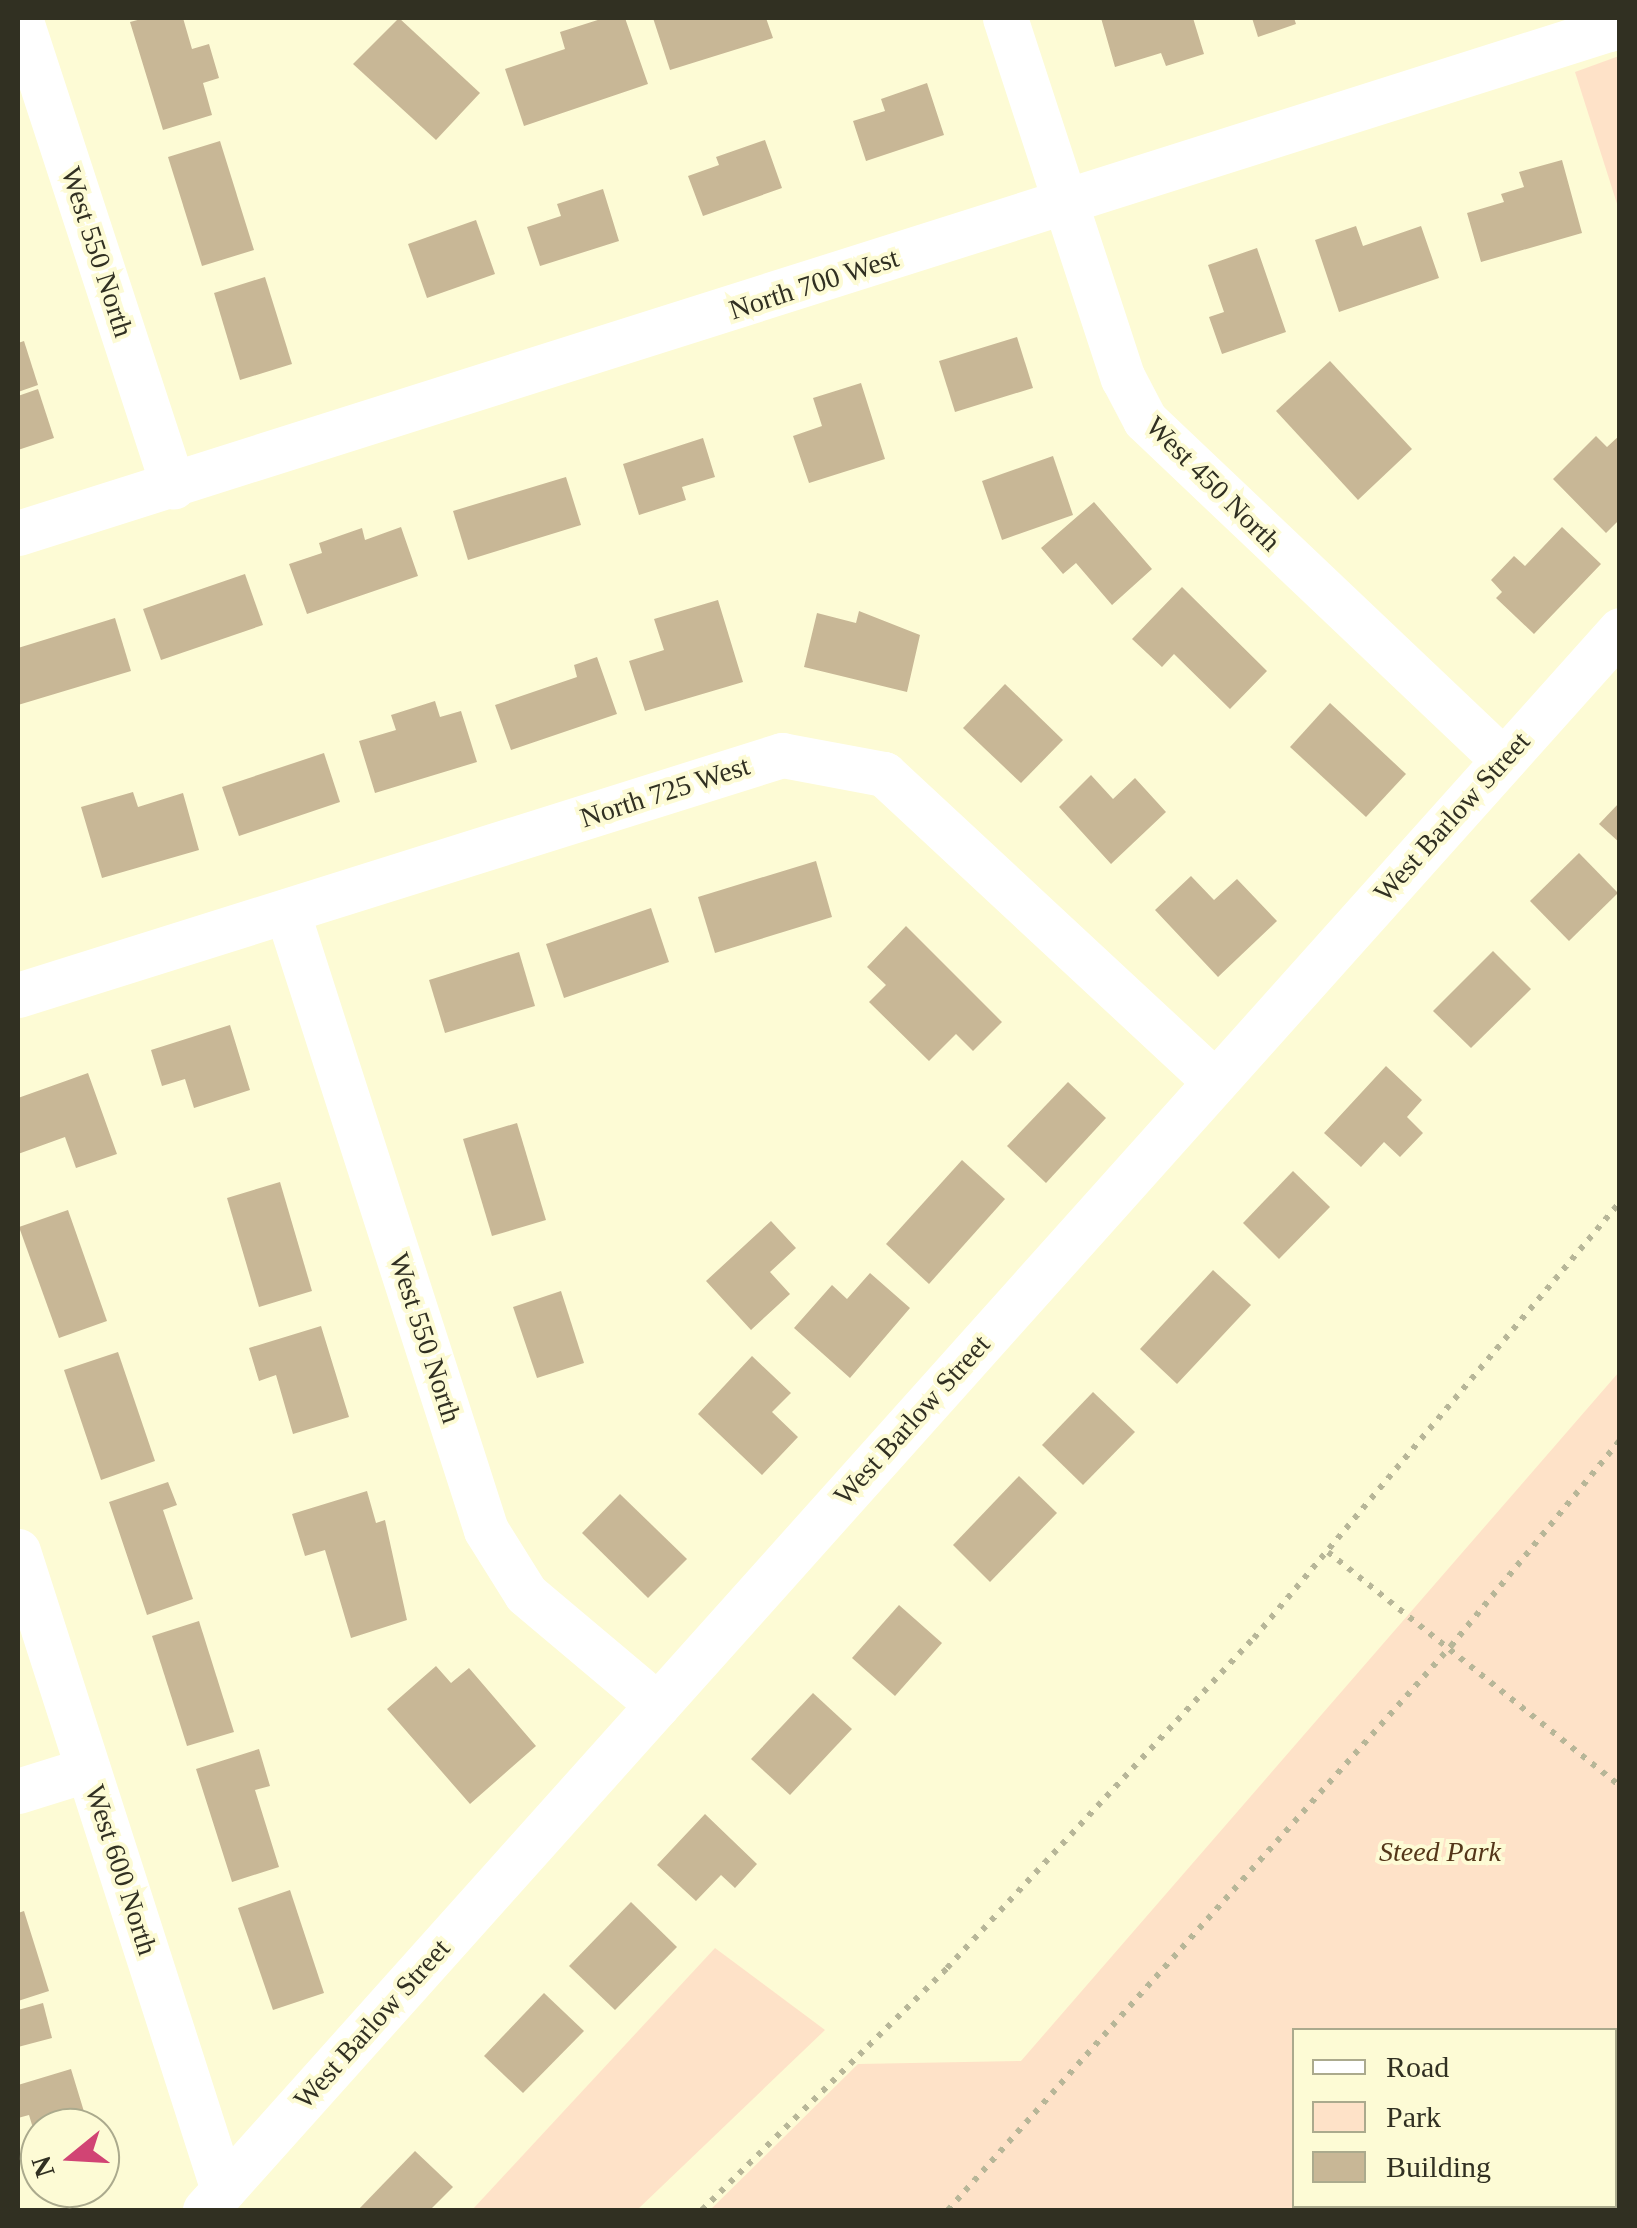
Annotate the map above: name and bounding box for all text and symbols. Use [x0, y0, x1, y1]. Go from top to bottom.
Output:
street label: West 550 North [54, 163, 140, 341]
street label: North 700 West [725, 241, 903, 327]
street label: West 450 North [1139, 410, 1287, 558]
street label: West Barlow Street [1367, 725, 1537, 909]
street label: North 725 West [576, 749, 754, 835]
street label: West 550 North [382, 1249, 468, 1427]
street label: West Barlow Street [827, 1328, 997, 1512]
street label: West 600 North [78, 1781, 164, 1959]
park label: Steed Park [1379, 1835, 1501, 1869]
street label: West Barlow Street [287, 1932, 457, 2116]
legend [1292, 2028, 1617, 2208]
text: Road [1386, 2050, 1449, 2083]
text: Park [1386, 2100, 1441, 2133]
north arrow [20, 2108, 120, 2208]
text: Building [1386, 2150, 1491, 2183]
text: N [25, 2152, 61, 2181]

